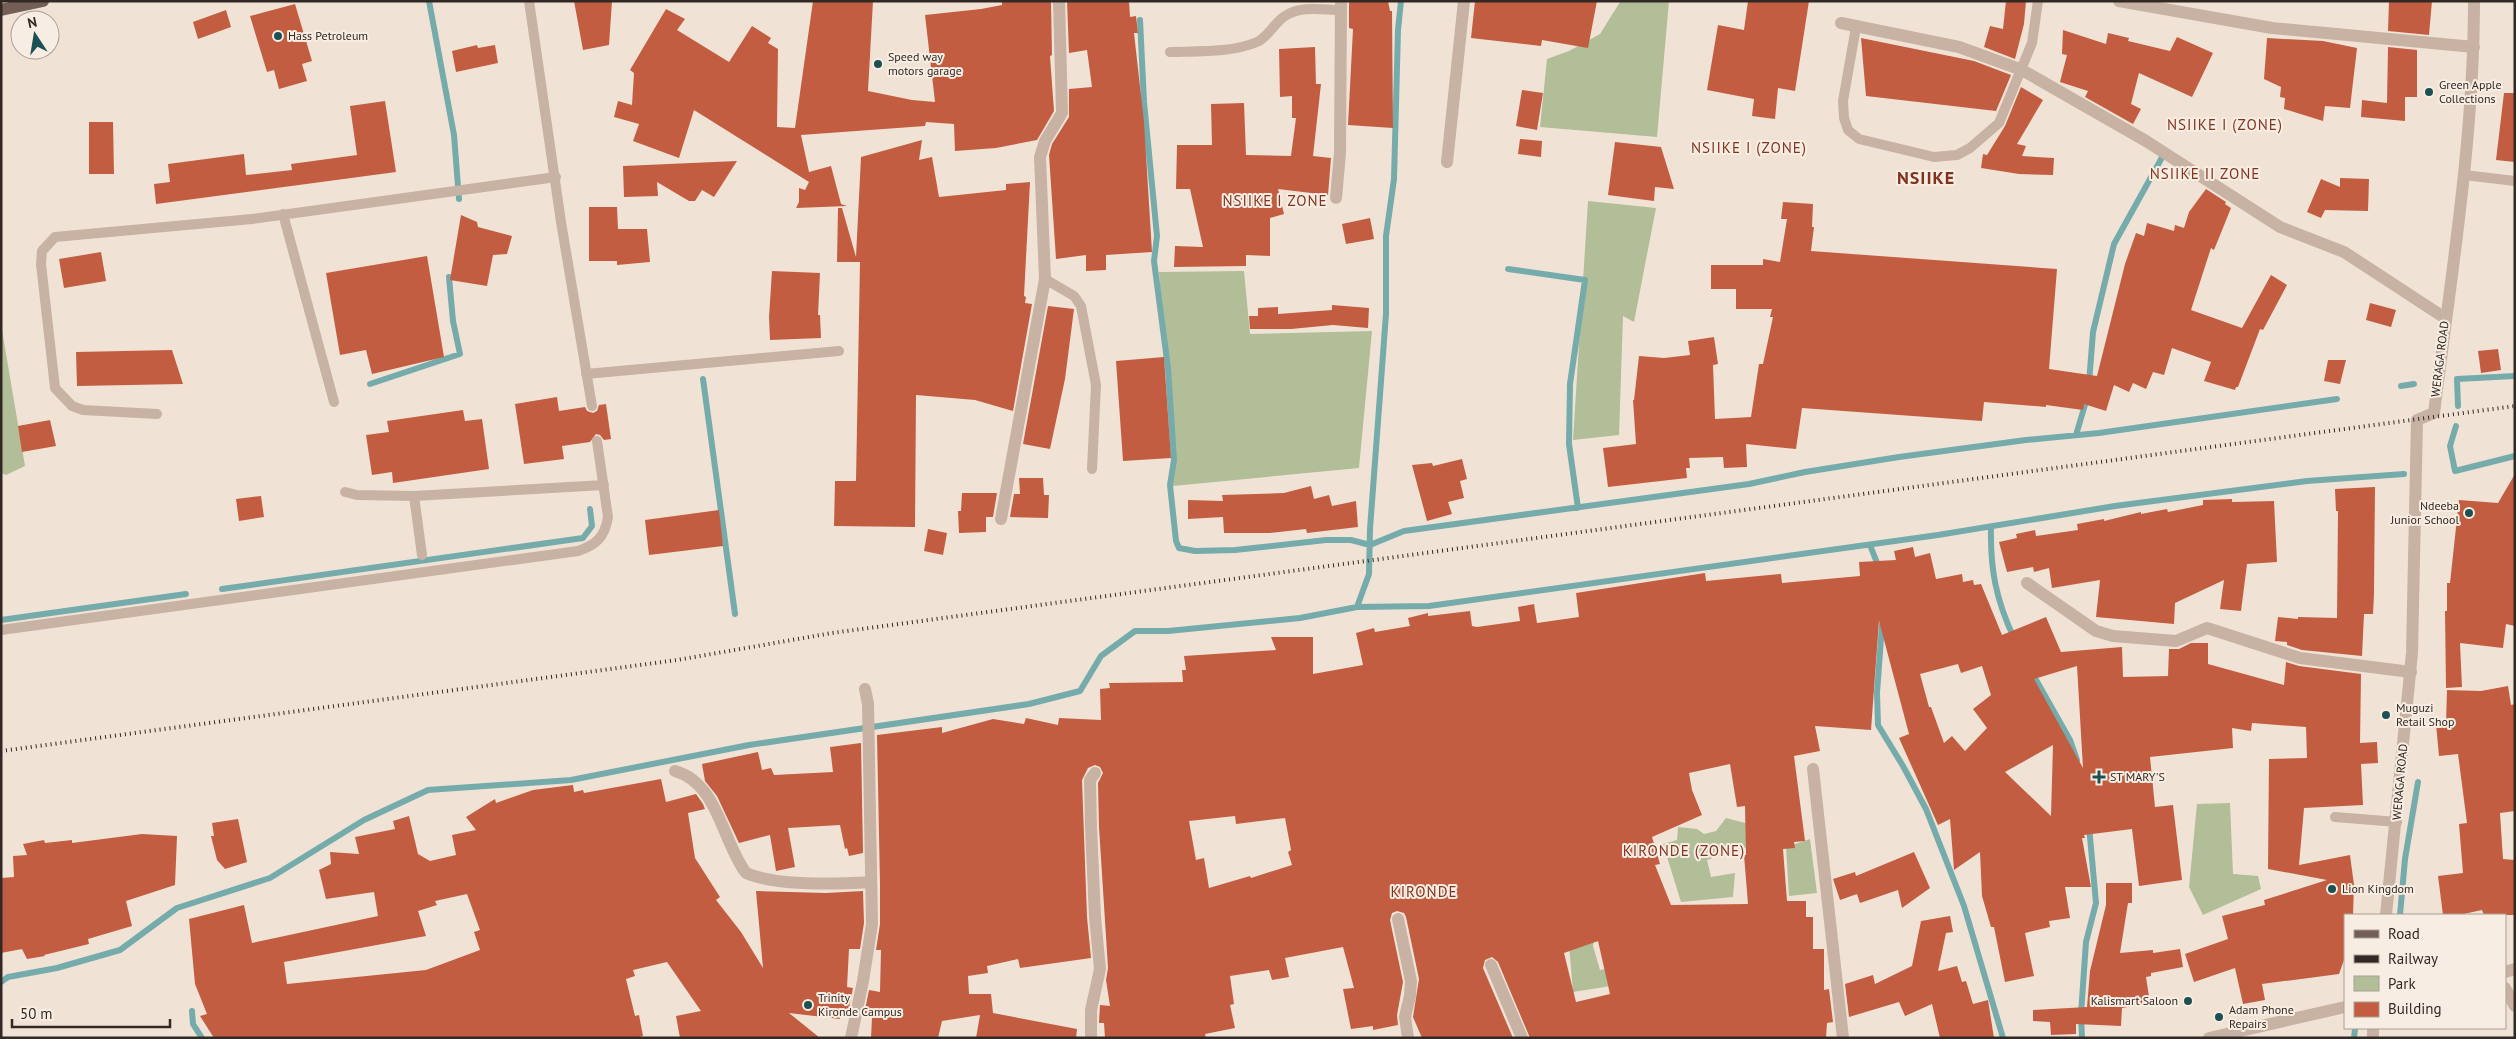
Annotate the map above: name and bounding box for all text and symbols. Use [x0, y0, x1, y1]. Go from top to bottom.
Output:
north arrow [10, 10, 60, 60]
text: N [26, 13, 39, 32]
place label: Hass Petroleum [288, 28, 368, 43]
marker: Hass Petroleum [272, 30, 284, 42]
place label: Speed way motors garage [888, 49, 962, 78]
marker: Speed way motors garage [872, 58, 884, 70]
place label: Green Apple Collections [2439, 77, 2501, 106]
marker: Green Apple Collections [2423, 86, 2435, 98]
district label: NSIIKE I (ZONE) [2167, 115, 2283, 134]
district label: NSIIKE I (ZONE) [1691, 138, 1807, 157]
district label: NSIIKE II ZONE [2150, 164, 2260, 183]
district label: NSIIKE [1897, 166, 1955, 189]
district label: NSIIKE I ZONE [1222, 191, 1328, 210]
street label: WERAGA ROAD [2427, 320, 2452, 398]
place label: Ndeeba Junior School [2390, 498, 2459, 527]
marker: Ndeeba Junior School [2463, 507, 2475, 519]
place label: Muguzi Retail Shop [2396, 700, 2454, 729]
marker: Muguzi Retail Shop [2380, 709, 2392, 721]
street label: WERAGA ROAD [2389, 743, 2410, 821]
place label: ST MARY'S [2110, 769, 2165, 784]
marker: ST MARY'S [2092, 770, 2106, 784]
district label: KIRONDE (ZONE) [1623, 841, 1745, 860]
place label: Lion Kingdom [2342, 881, 2414, 896]
district label: KIRONDE [1391, 882, 1458, 901]
marker: Lion Kingdom [2326, 883, 2338, 895]
legend [2344, 914, 2506, 1029]
text: Road [2388, 924, 2420, 943]
text: Railway [2388, 949, 2438, 968]
text: Park [2388, 974, 2416, 993]
place label: Trinity Kironde Campus [818, 990, 902, 1019]
place label: Kalismart Saloon [2091, 993, 2178, 1008]
marker: Kalismart Saloon [2182, 995, 2194, 1007]
scale bar [12, 996, 170, 1028]
marker: Trinity Kironde Campus [802, 999, 814, 1011]
text: Building [2388, 999, 2442, 1018]
place label: Adam Phone Repairs [2229, 1002, 2294, 1031]
text: 50 m [20, 1004, 53, 1023]
marker: Adam Phone Repairs [2213, 1011, 2225, 1023]

